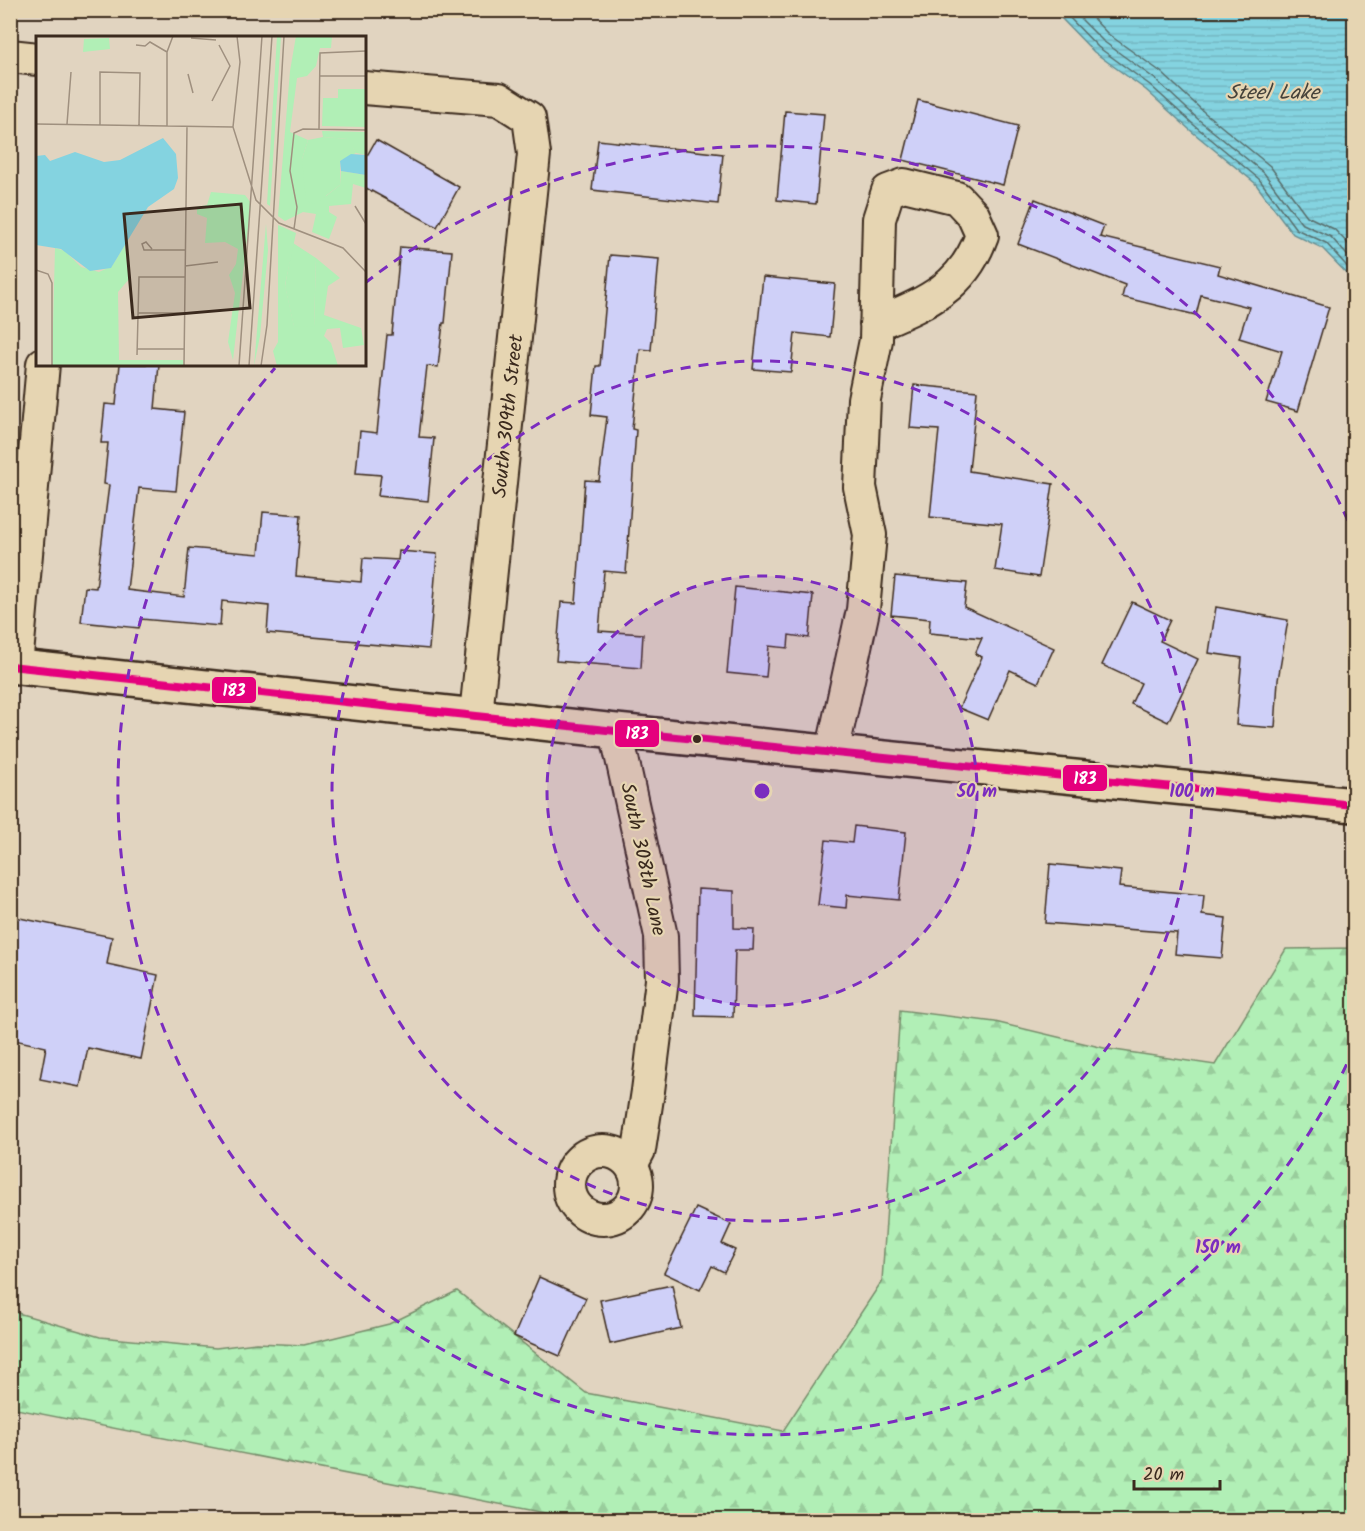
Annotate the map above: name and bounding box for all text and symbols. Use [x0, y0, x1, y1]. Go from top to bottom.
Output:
inset map [36, 36, 366, 366]
water label: Steel Lake [1227, 77, 1322, 110]
street label: South 309th Street [484, 333, 534, 500]
line badge: 183 [211, 676, 257, 704]
text: 183 [222, 679, 246, 704]
line badge: 183 [614, 719, 660, 748]
text: 183 [625, 722, 649, 747]
unlabelled marker [691, 733, 703, 745]
line badge: 183 [1062, 764, 1108, 792]
text: 183 [1073, 767, 1097, 792]
text: 50 m [956, 778, 997, 807]
text: 100 m [1169, 778, 1215, 807]
street label: South 308th Lane [610, 780, 674, 939]
centre of rings [752, 781, 772, 801]
text: 150 m [1195, 1234, 1241, 1263]
scale bar [1134, 1453, 1220, 1491]
text: 20 m [1143, 1461, 1184, 1490]

